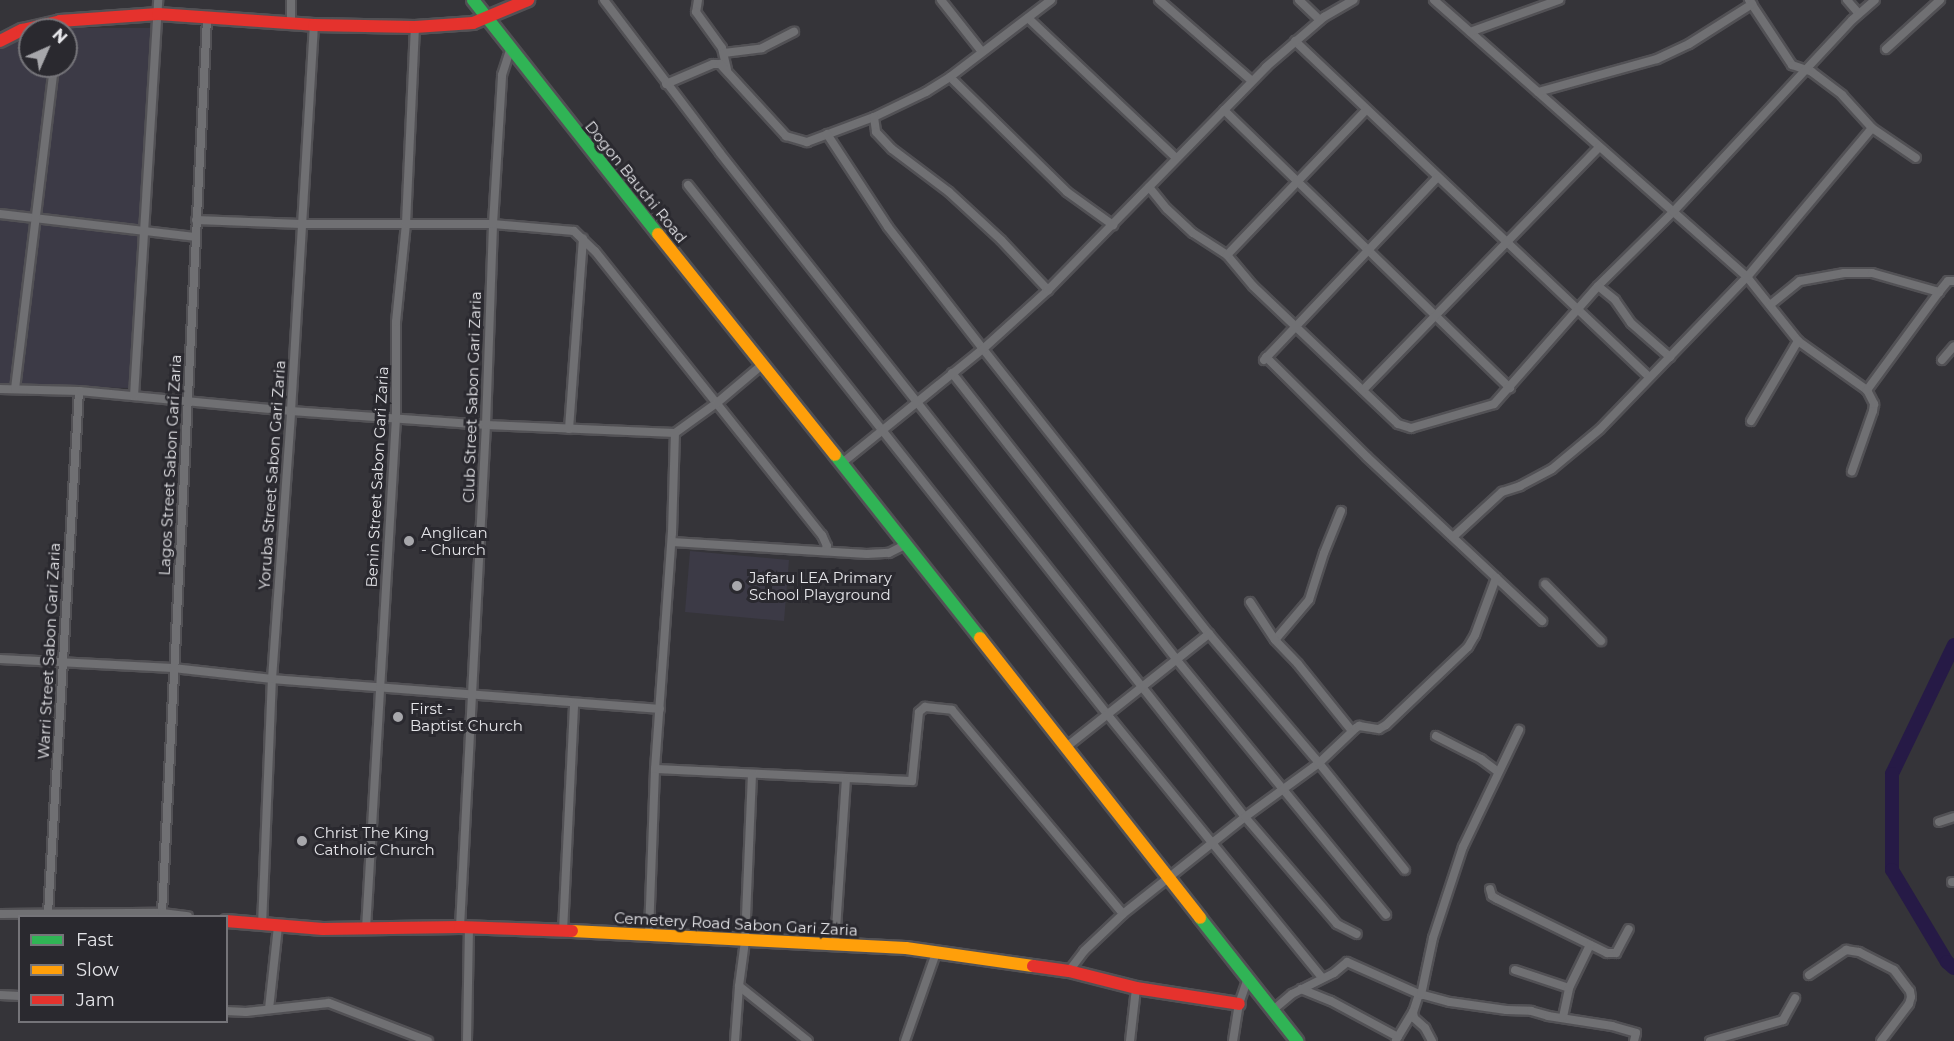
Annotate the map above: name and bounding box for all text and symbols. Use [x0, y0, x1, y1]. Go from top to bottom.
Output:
north arrow [18, 18, 78, 78]
text: N [48, 25, 71, 48]
street label: Dogon Bauchi Road [581, 117, 691, 247]
street label: Club Street Sabon Gari Zaria [459, 291, 485, 503]
street label: Lagos Street Sabon Gari Zaria [155, 354, 185, 576]
street label: Yoruba Street Sabon Gari Zaria [255, 360, 289, 590]
street label: Benin Street Sabon Gari Zaria [362, 366, 392, 588]
place label: Anglican - Church [421, 523, 488, 558]
marker: Anglican - Church [402, 534, 416, 548]
street label: Warri Street Sabon Gari Zaria [34, 542, 64, 760]
place label: Jafaru LEA Primary School Playground [749, 568, 892, 603]
marker: Jafaru LEA Primary School Playground [730, 579, 744, 593]
place label: First - Baptist Church [410, 699, 523, 734]
marker: First - Baptist Church [391, 710, 405, 724]
place label: Christ The King Catholic Church [314, 823, 435, 858]
marker: Christ The King Catholic Church [295, 834, 309, 848]
street label: Cemetery Road Sabon Gari Zaria [614, 909, 858, 939]
legend [18, 915, 228, 1023]
text: Fast [76, 929, 114, 951]
text: Slow [76, 959, 119, 981]
text: Jam [76, 989, 115, 1011]

